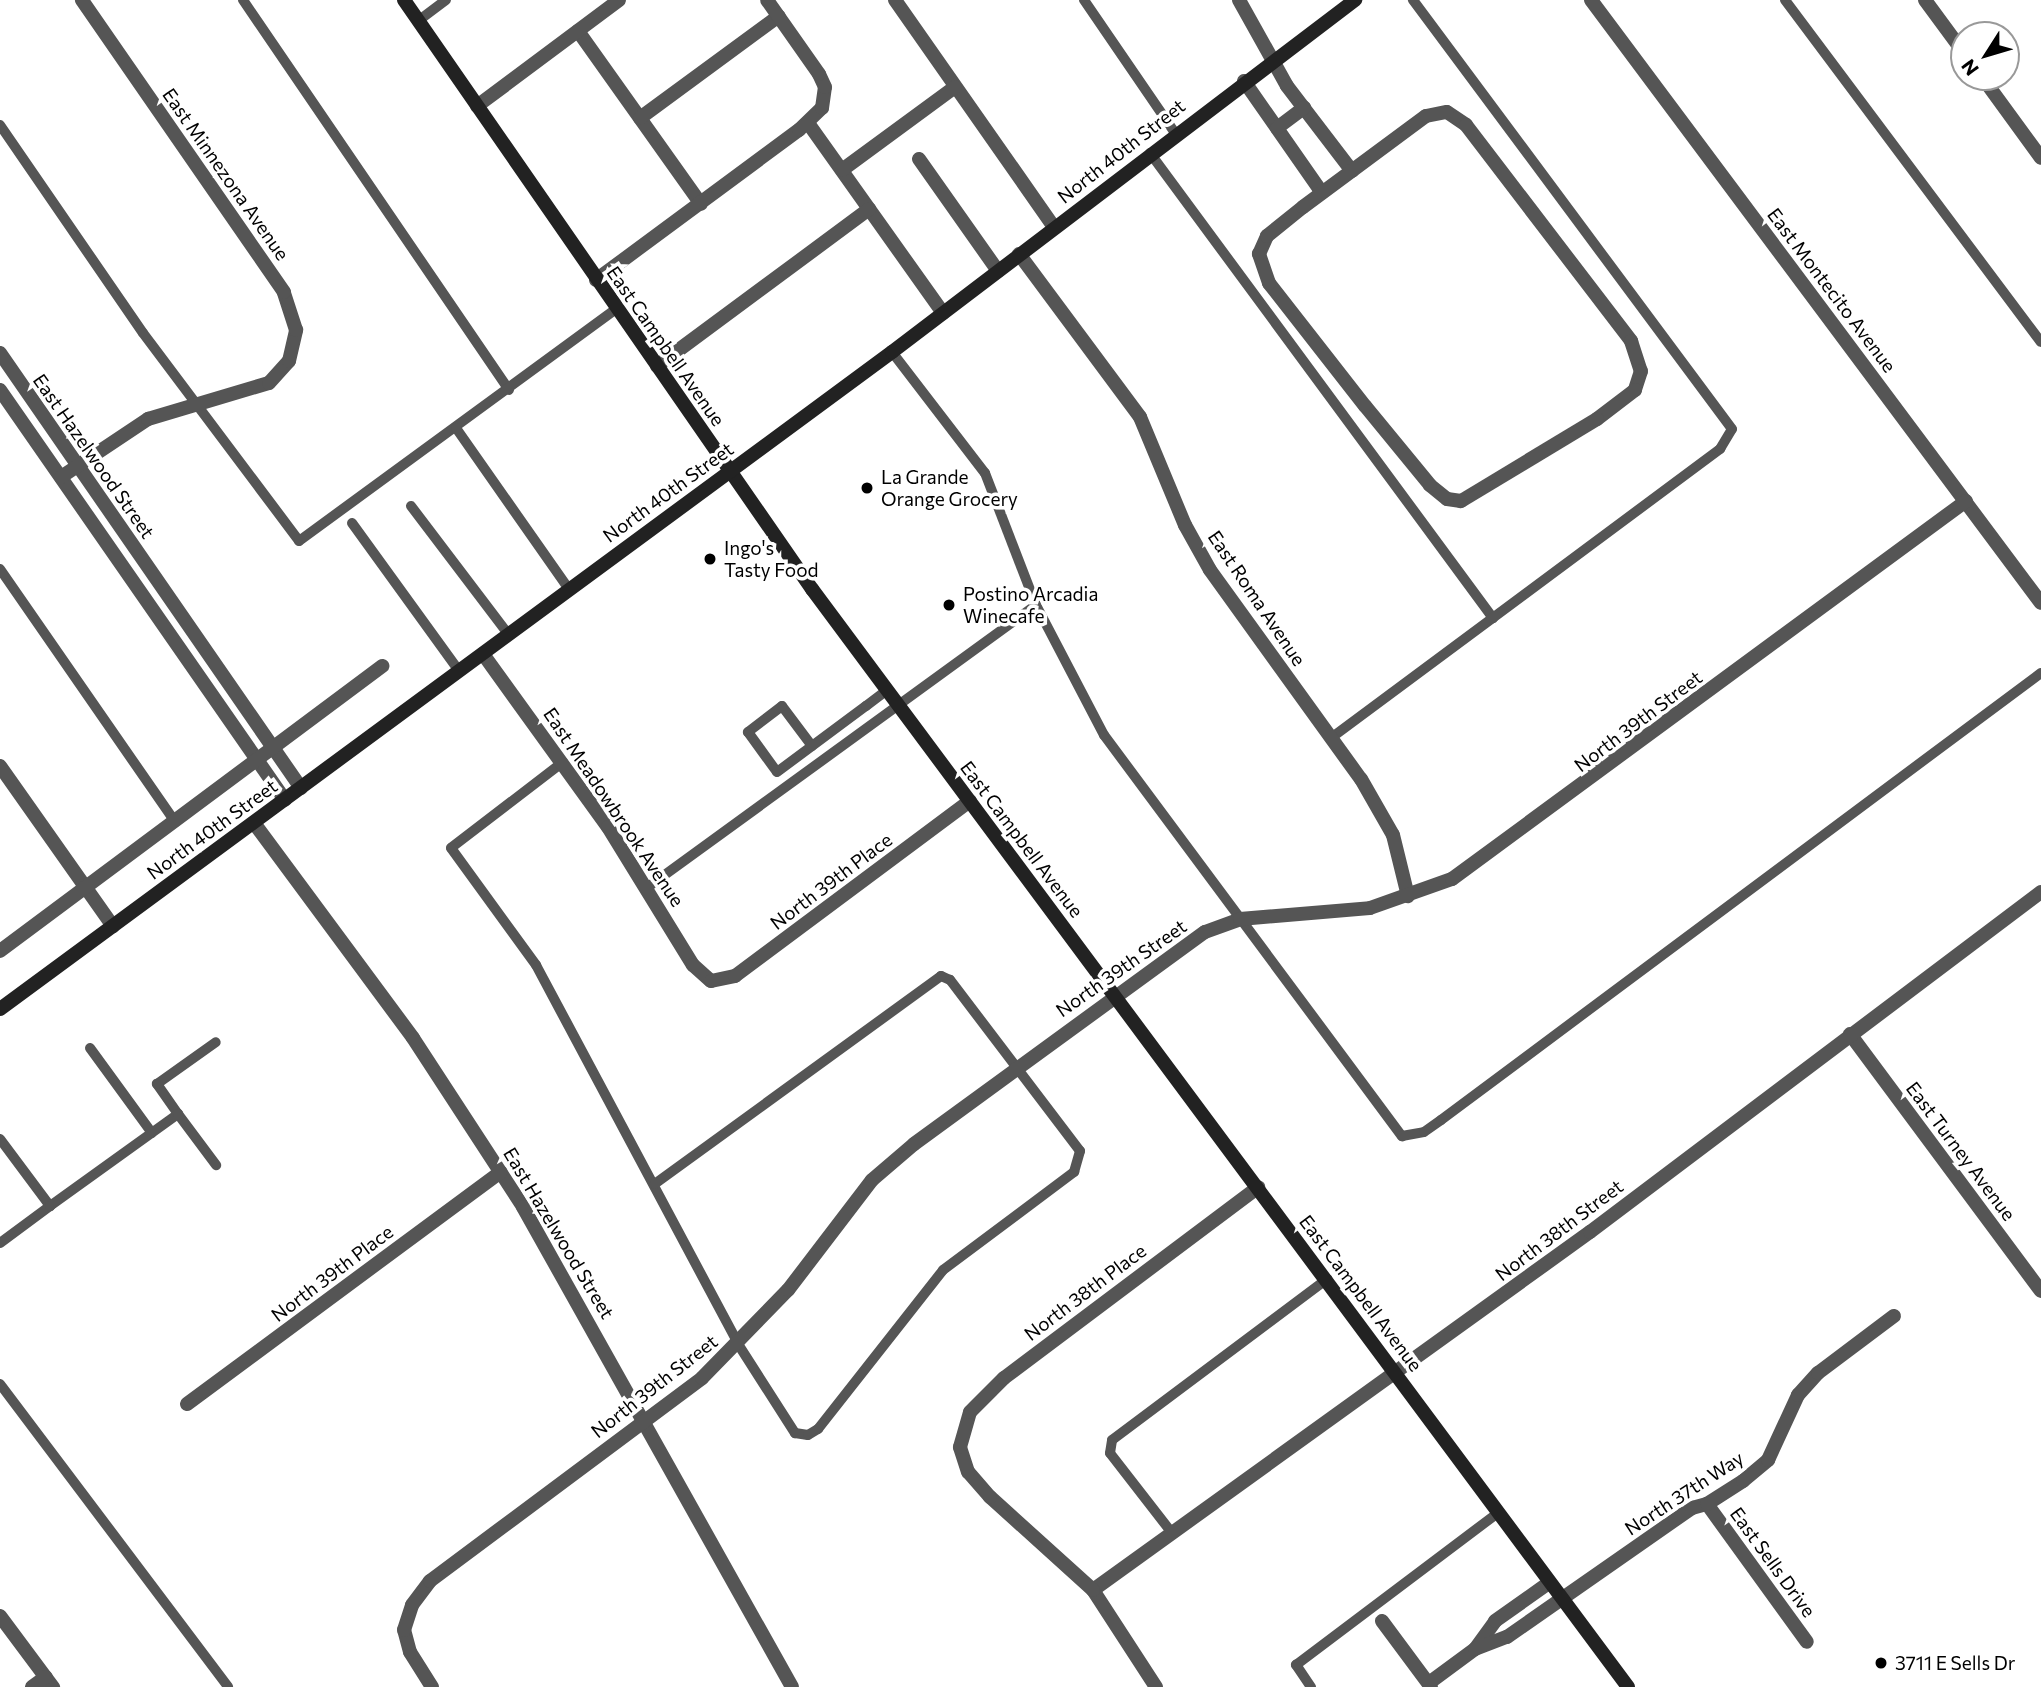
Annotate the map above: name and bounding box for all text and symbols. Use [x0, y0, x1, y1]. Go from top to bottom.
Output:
north arrow [1950, 21, 2020, 91]
text: N [1956, 55, 1983, 80]
street label: East Minnezona Avenue [158, 84, 294, 264]
street label: North 40th Street [1053, 94, 1189, 208]
street label: East Montecito Avenue [1763, 203, 1901, 377]
street label: East Campbell Avenue [602, 262, 730, 430]
street label: East Hazelwood Street [29, 369, 159, 543]
street label: North 40th Street [598, 437, 738, 547]
place label: La Grande Orange Grocery [881, 466, 1018, 510]
marker: La Grande Orange Grocery [859, 480, 875, 496]
street label: East Roma Avenue [1203, 526, 1311, 670]
place label: Ingo's Tasty Food [724, 537, 818, 581]
marker: Ingo's Tasty Food [702, 551, 718, 567]
place label: Postino Arcadia Winecafe [963, 583, 1098, 627]
marker: Postino Arcadia Winecafe [941, 597, 957, 613]
street label: North 39th Street [1570, 666, 1706, 776]
street label: East Meadowbrook Avenue [539, 703, 689, 911]
street label: East Campbell Avenue [956, 756, 1088, 922]
street label: North 40th Street [142, 774, 282, 884]
street label: North 39th Place [766, 828, 896, 934]
street label: North 39th Street [1051, 915, 1191, 1021]
street label: East Turney Avenue [1901, 1077, 2021, 1225]
street label: East Hazelwood Street [499, 1143, 619, 1323]
street label: North 38th Street [1491, 1175, 1627, 1285]
street label: East Campbell Avenue [1295, 1210, 1427, 1376]
street label: North 39th Place [267, 1220, 397, 1326]
street label: North 38th Place [1020, 1239, 1150, 1345]
street label: North 39th Street [586, 1330, 722, 1442]
street label: North 37th Way [1620, 1446, 1748, 1540]
street label: East Sells Drive [1726, 1503, 1820, 1621]
place label: 3711 E Sells Dr [1895, 1652, 2015, 1674]
marker: 3711 E Sells Dr [1873, 1655, 1889, 1671]

